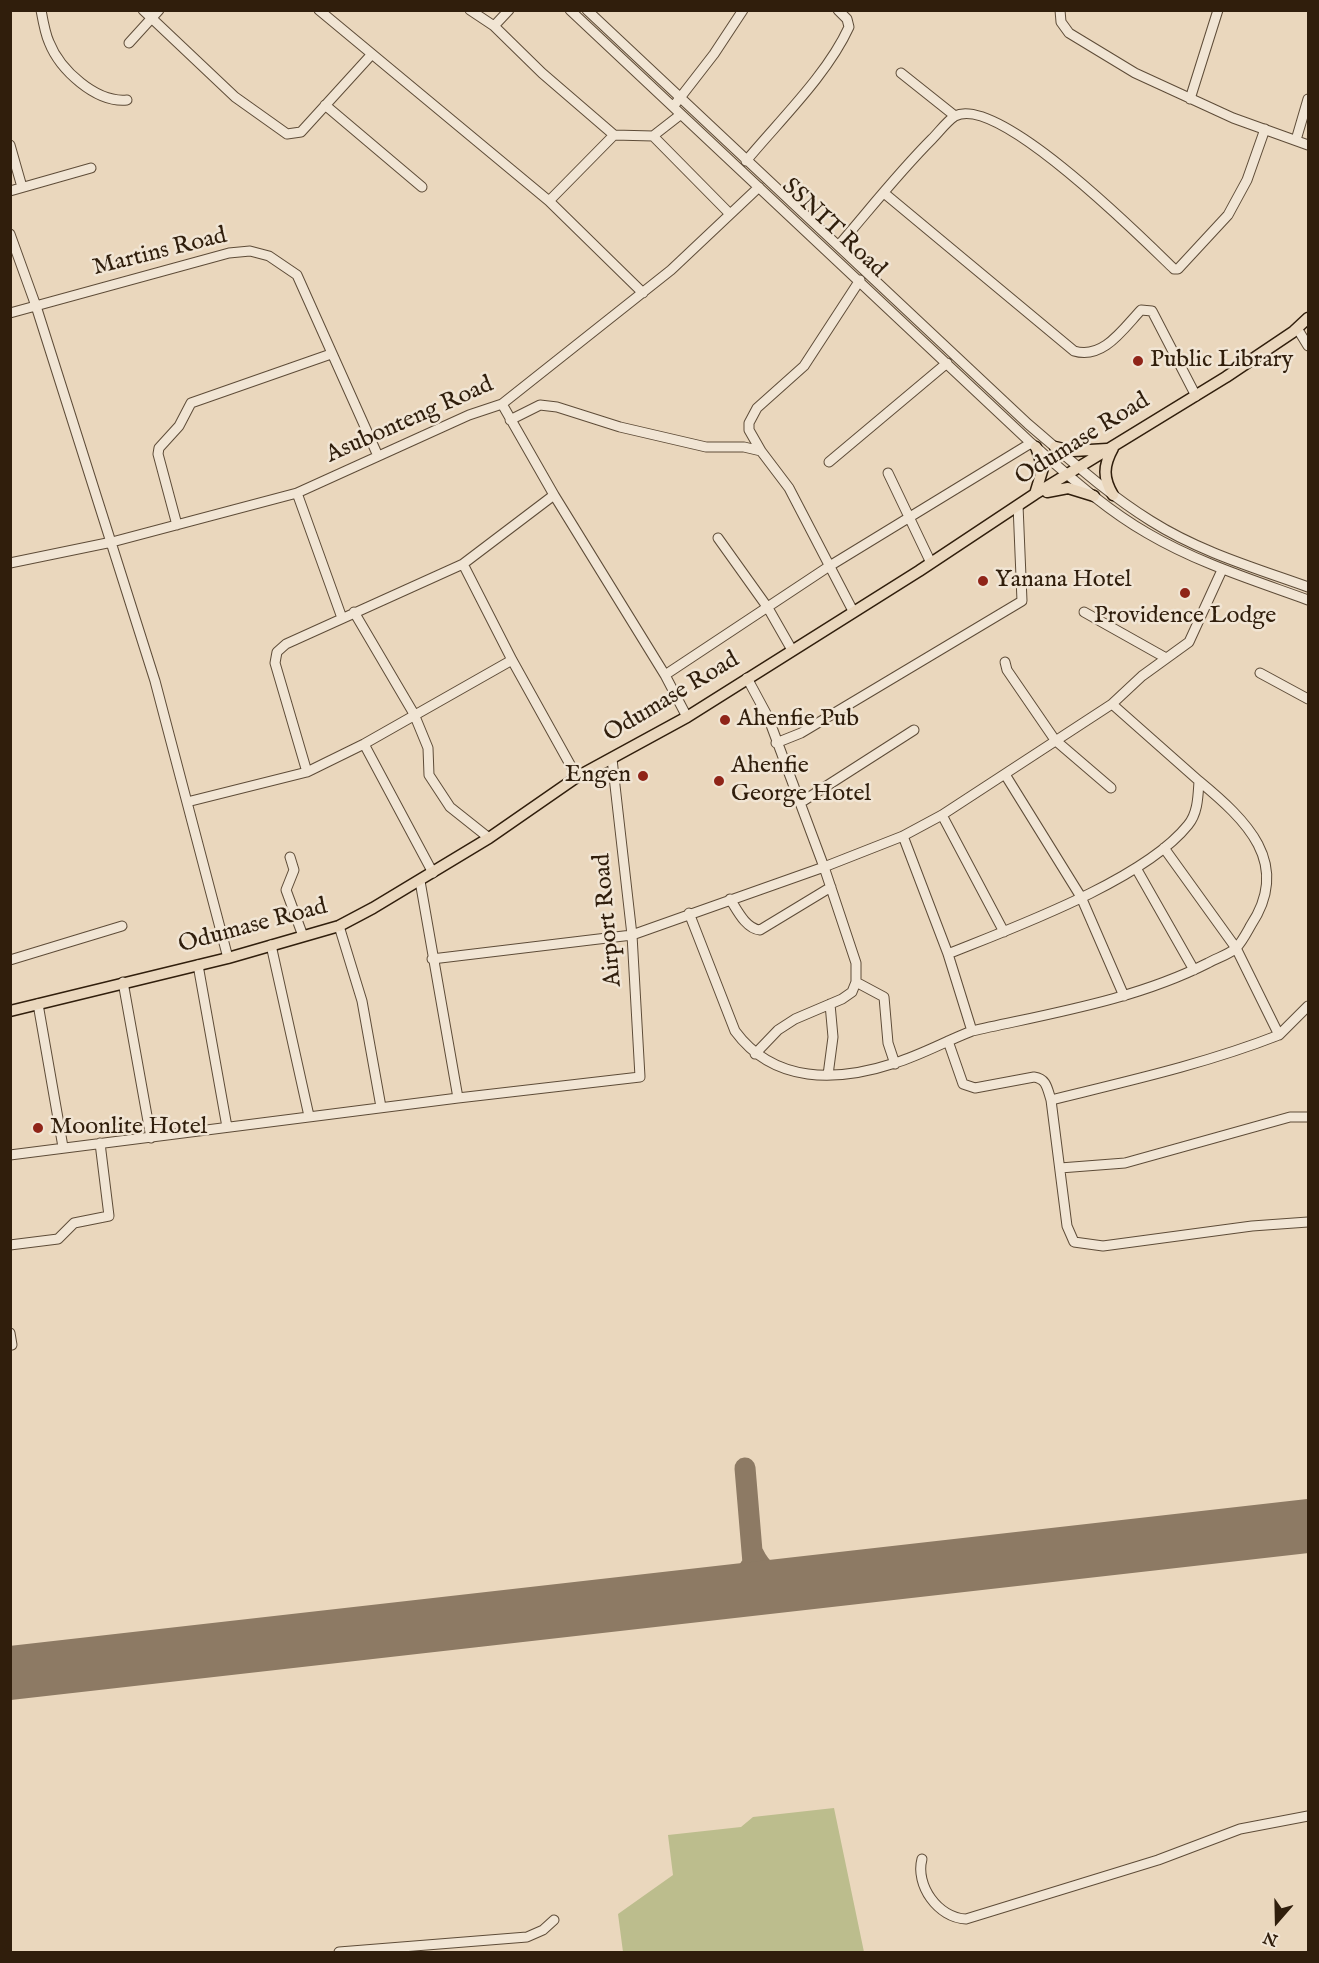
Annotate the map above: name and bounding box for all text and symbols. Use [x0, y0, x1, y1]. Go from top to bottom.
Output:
street label: SSNIT Road [775, 173, 891, 285]
street label: Martins Road [90, 222, 230, 284]
place label: Public Library [1150, 347, 1293, 375]
marker: Public Library [1131, 354, 1145, 368]
street label: Asubonteng Road [322, 371, 498, 471]
street label: Odumase Road [1011, 387, 1155, 493]
place label: Yanana Hotel [995, 567, 1132, 595]
marker: Yanana Hotel [976, 574, 990, 588]
marker: Providence Lodge [1178, 586, 1192, 600]
place label: Providence Lodge [1094, 603, 1276, 631]
street label: Odumase Road [599, 646, 745, 750]
place label: Ahenfie Pub [737, 706, 859, 734]
marker: Ahenfie Pub [718, 713, 732, 727]
place label: Ahenfie George Hotel [731, 753, 871, 809]
place label: Engen [565, 762, 631, 790]
marker: Engen [636, 769, 650, 783]
marker: Ahenfie George Hotel [712, 774, 726, 788]
street label: Airport Road [589, 852, 629, 988]
street label: Odumase Road [175, 893, 331, 961]
place label: Moonlite Hotel [50, 1114, 207, 1142]
marker: Moonlite Hotel [31, 1121, 45, 1135]
north arrow [1247, 1891, 1307, 1951]
text: N [1261, 1926, 1281, 1950]

